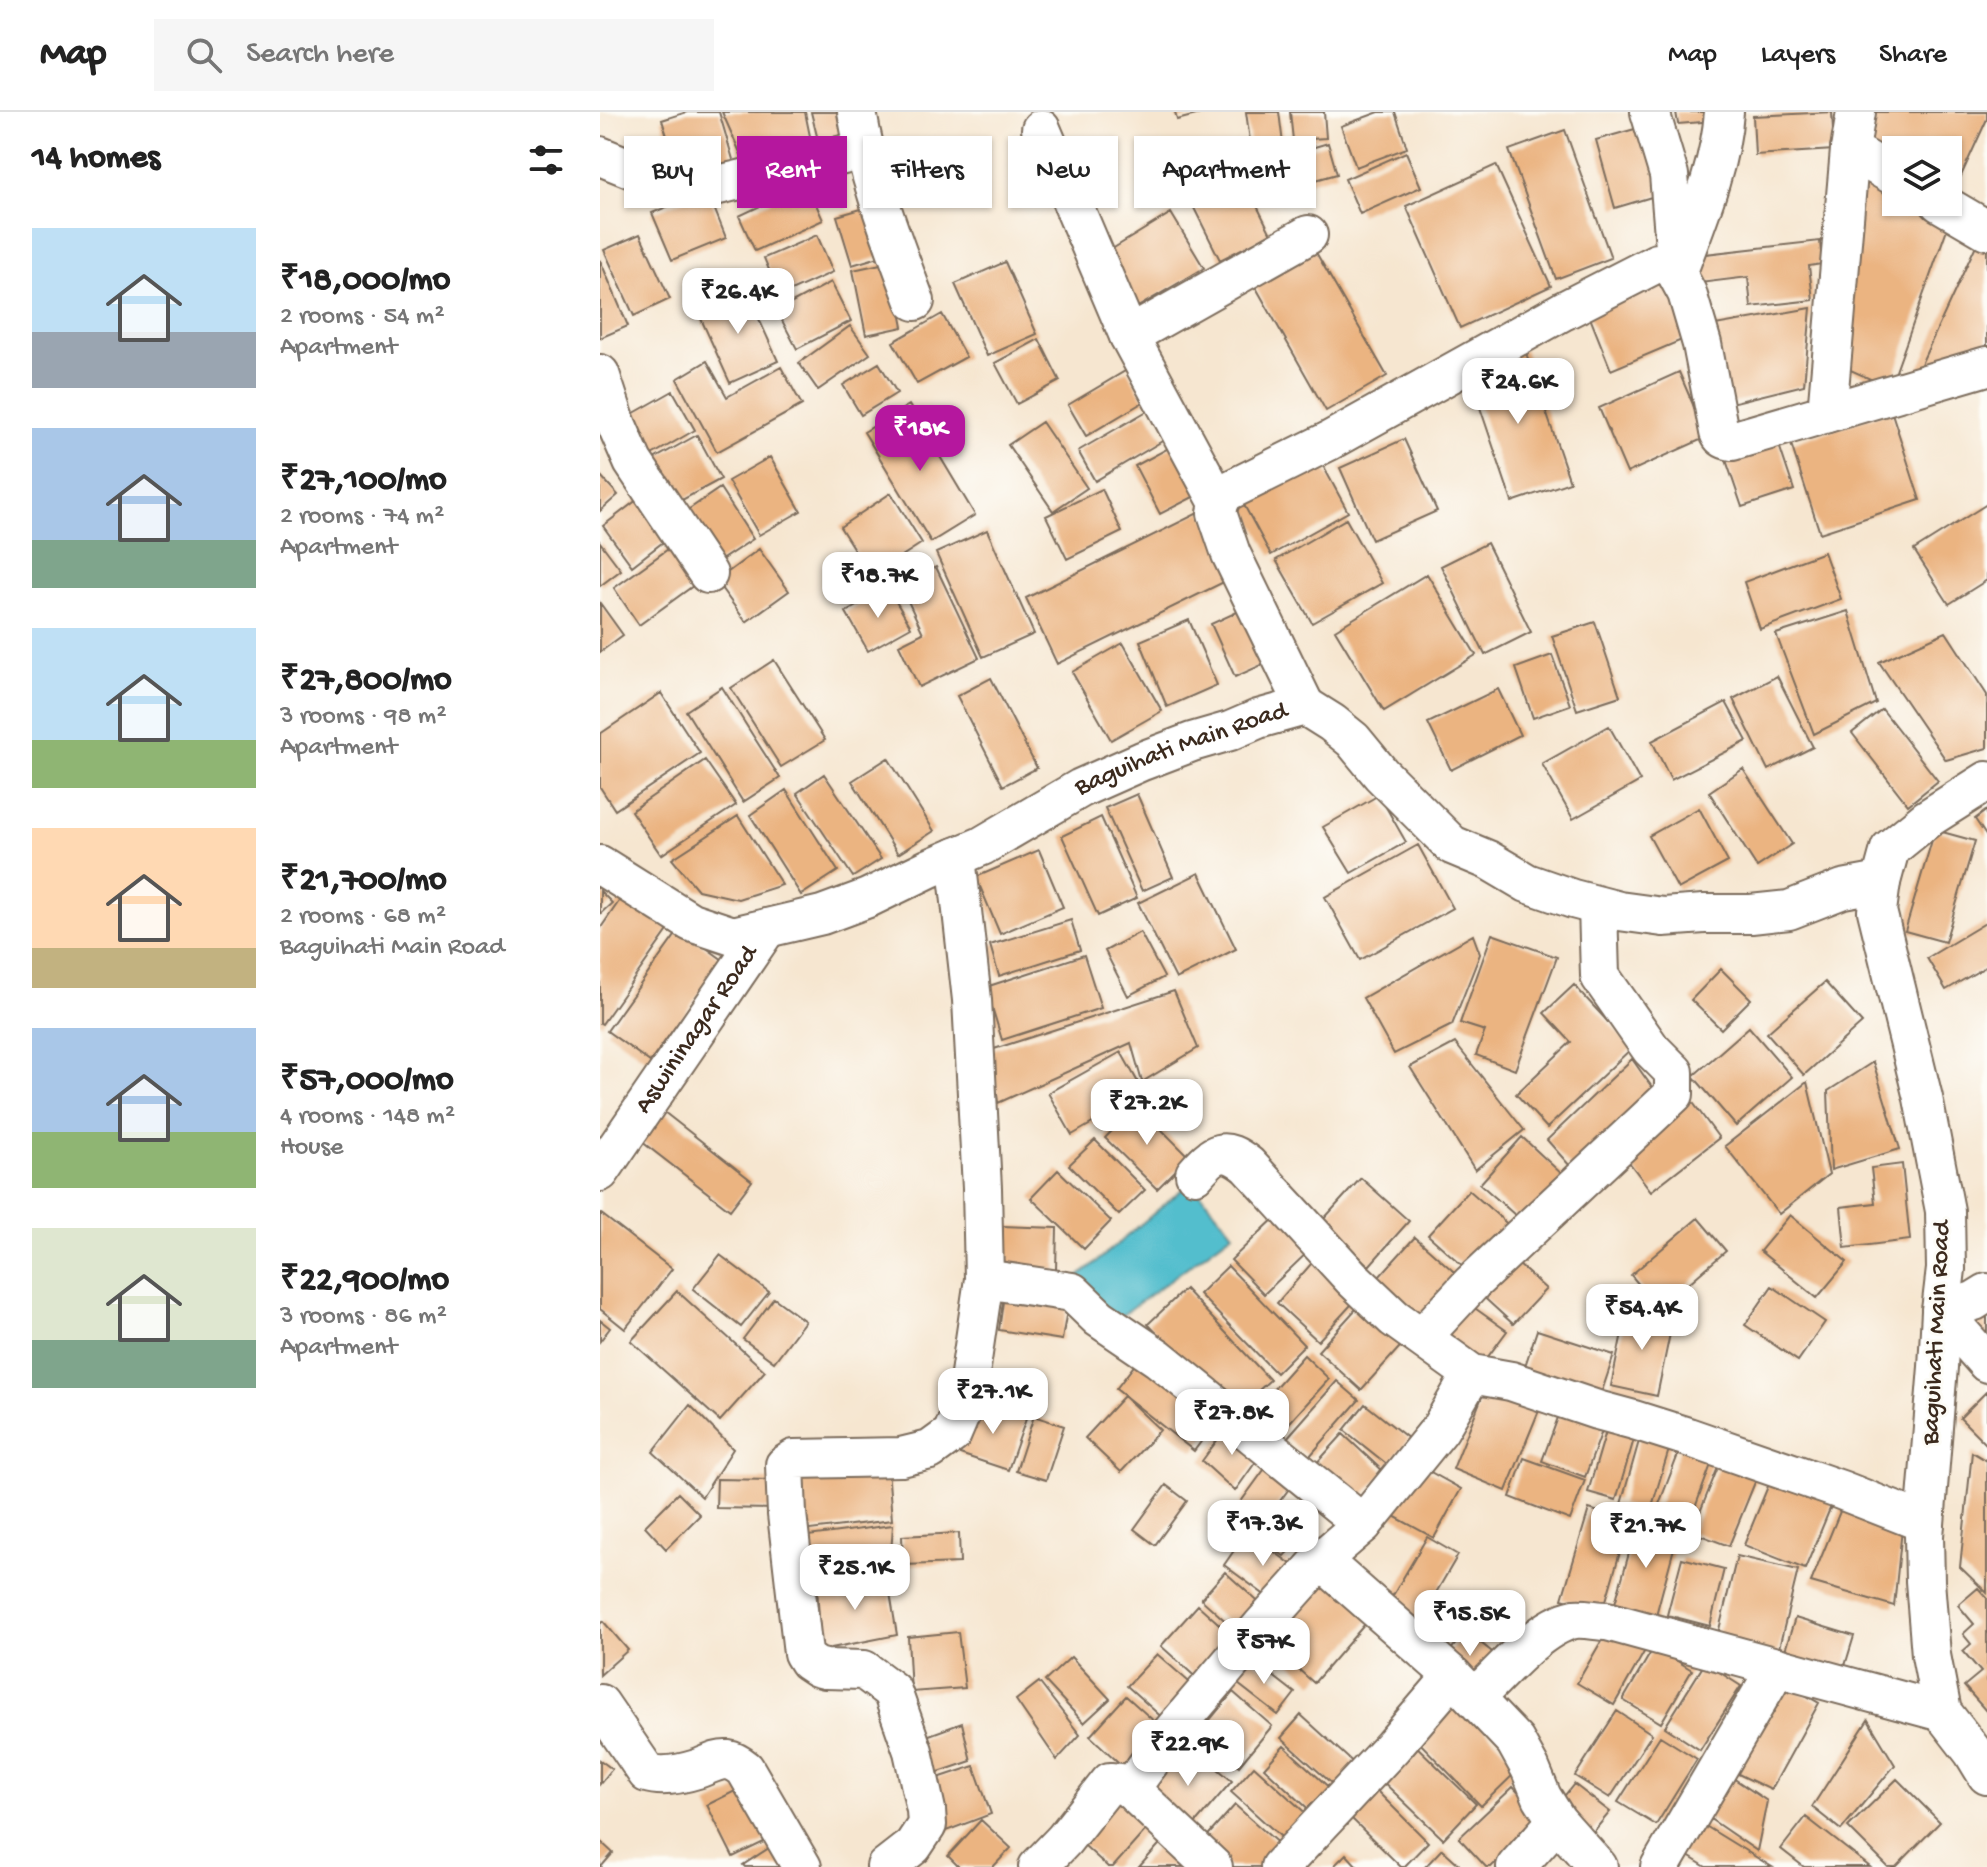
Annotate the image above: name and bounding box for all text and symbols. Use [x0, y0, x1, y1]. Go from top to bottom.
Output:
search box [154, 19, 714, 91]
text: Map [40, 33, 106, 77]
icon: search [182, 33, 226, 77]
text: Search here [246, 38, 394, 73]
text: Map [1668, 39, 1717, 72]
text: Layers [1761, 39, 1835, 72]
text: Share [1879, 39, 1947, 72]
chip: Buy [624, 136, 721, 208]
chip: Rent [737, 136, 847, 208]
chip: Filters [863, 136, 992, 208]
chip: New [1008, 136, 1118, 208]
chip: Apartment [1134, 136, 1316, 208]
map controls [1882, 136, 1962, 216]
button: layers [1882, 136, 1962, 216]
icon: filters [524, 138, 568, 182]
text: 14 homes [32, 140, 160, 180]
icon: home [96, 260, 192, 356]
text: ₹18,000/mo [280, 262, 450, 302]
pin: ₹26.4K [673, 268, 803, 336]
text: ₹26.4K [700, 278, 776, 309]
text: 2 rooms · 54 m² [280, 302, 445, 333]
text: Apartment [280, 333, 397, 364]
pin: ₹24.6K [1453, 358, 1583, 426]
text: ₹24.6K [1480, 368, 1556, 399]
pin: ₹18K [873, 405, 967, 473]
text: ₹18K [893, 415, 947, 446]
icon: home [96, 460, 192, 556]
text: ₹27,100/mo [280, 462, 447, 502]
text: 2 rooms · 74 m² [280, 502, 444, 533]
text: Apartment [280, 533, 397, 564]
pin: ₹18.7K [813, 552, 943, 620]
text: ₹18.7K [840, 562, 916, 593]
icon: home [96, 660, 192, 756]
text: ₹27,800/mo [280, 662, 452, 702]
street label: Baguihati Main Road [1070, 696, 1293, 804]
text: 3 rooms · 98 m² [280, 702, 447, 733]
text: Apartment [280, 733, 397, 764]
icon: home [96, 860, 192, 956]
text: ₹21,700/mo [280, 862, 447, 902]
text: 2 rooms · 68 m² [280, 902, 446, 933]
text: Baguihati Main Road [280, 933, 505, 964]
street label: Aswininagar Road [629, 939, 767, 1120]
icon: home [96, 1060, 192, 1156]
text: ₹57,000/mo [280, 1062, 454, 1102]
pin: ₹27.2K [1082, 1079, 1212, 1147]
text: ₹27.2K [1109, 1089, 1185, 1120]
text: 4 rooms · 148 m² [280, 1102, 455, 1133]
text: House [280, 1133, 344, 1164]
street label: Baguihati Main Road [1917, 1218, 1959, 1447]
icon: home [96, 1260, 192, 1356]
text: ₹22,900/mo [280, 1262, 449, 1302]
pin: ₹54.4K [1577, 1284, 1707, 1352]
text: ₹54.4K [1604, 1294, 1680, 1325]
text: 3 rooms · 86 m² [280, 1302, 447, 1333]
text: Apartment [280, 1333, 397, 1364]
pin: ₹27.1K [928, 1368, 1058, 1436]
text: ₹27.1K [956, 1378, 1030, 1409]
pin: ₹27.8K [1167, 1389, 1297, 1457]
text: ₹27.8K [1193, 1399, 1271, 1430]
pin: ₹17.3K [1198, 1500, 1328, 1568]
pin: ₹21.7K [1581, 1502, 1711, 1570]
text: ₹17.3K [1226, 1510, 1300, 1541]
text: ₹21.7K [1609, 1512, 1683, 1543]
pin: ₹25.1K [790, 1544, 920, 1612]
text: ₹25.1K [818, 1554, 892, 1585]
pin: ₹15.5K [1405, 1590, 1535, 1658]
text: ₹15.5K [1432, 1600, 1508, 1631]
pin: ₹57K [1217, 1618, 1311, 1686]
text: ₹57K [1236, 1628, 1292, 1659]
pin: ₹22.9K [1123, 1720, 1253, 1788]
text: ₹22.9K [1150, 1730, 1226, 1761]

